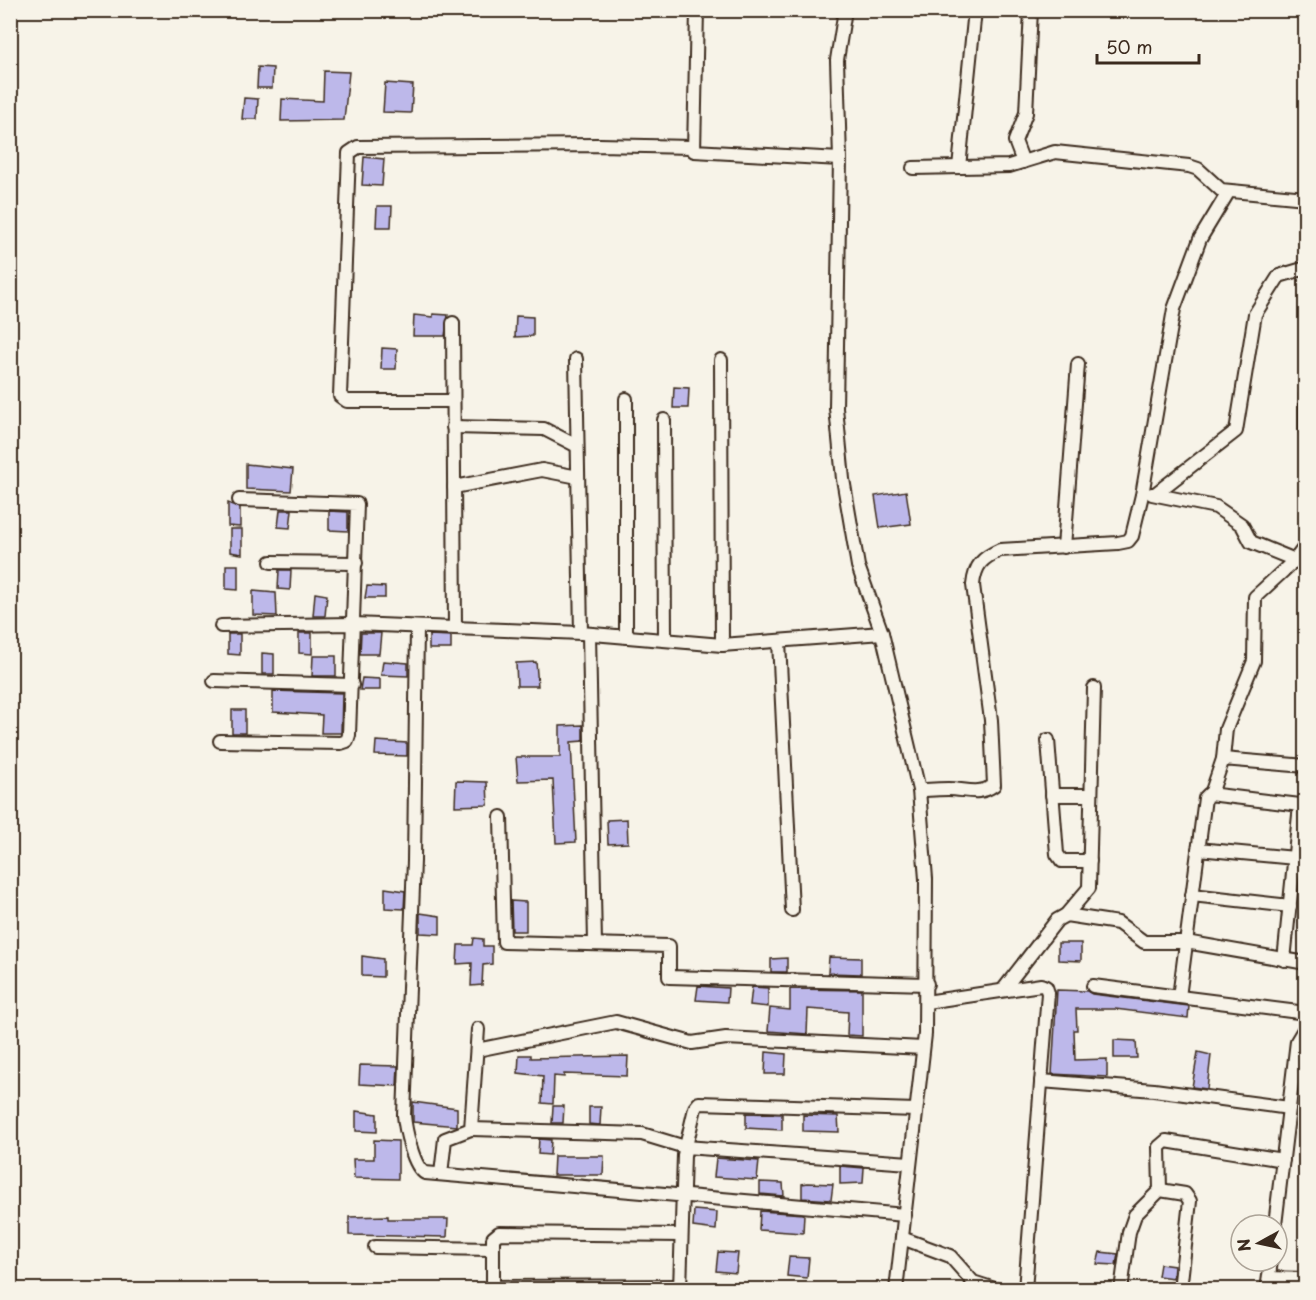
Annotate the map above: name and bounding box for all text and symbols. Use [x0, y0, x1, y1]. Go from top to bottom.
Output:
scale bar [1097, 27, 1199, 65]
text: 50 m [1106, 33, 1153, 60]
north arrow [1229, 1213, 1289, 1273]
text: N [1230, 1237, 1256, 1253]

